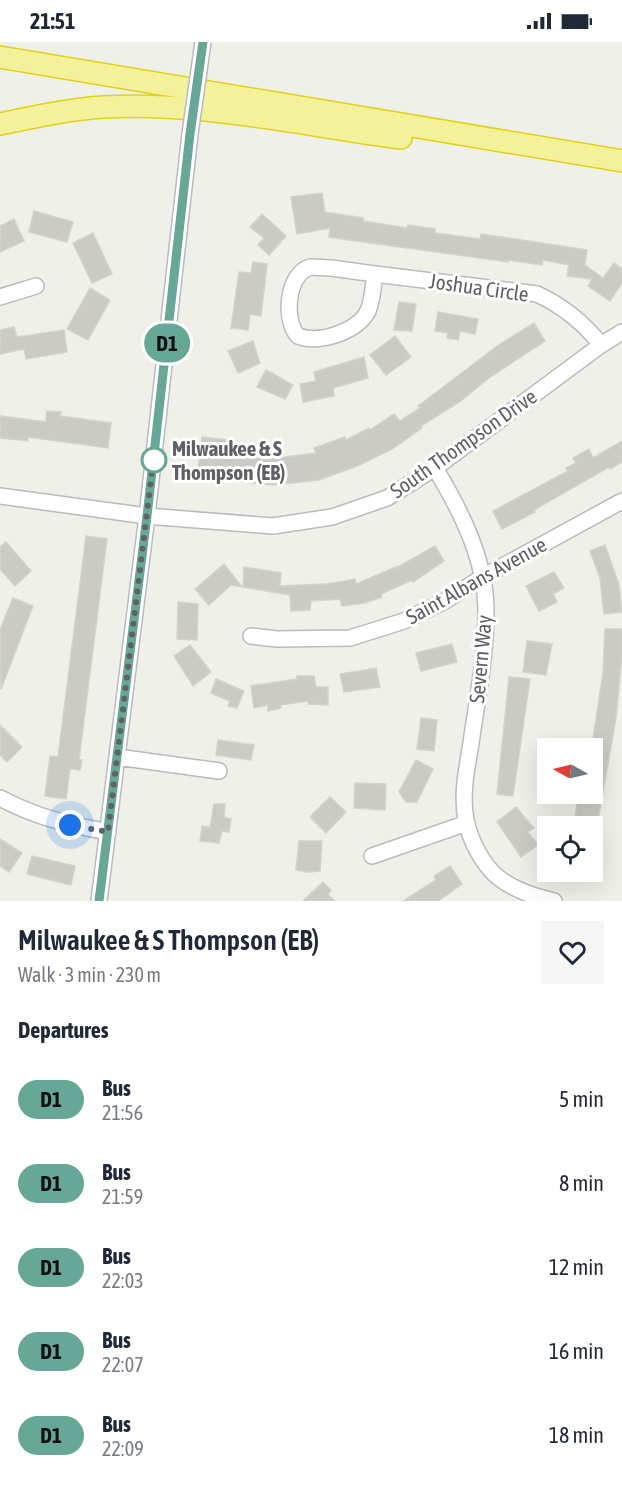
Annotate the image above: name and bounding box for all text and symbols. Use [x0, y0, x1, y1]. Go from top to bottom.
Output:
text: 21:51 [30, 8, 75, 34]
street label: Joshua Circle [428, 268, 530, 306]
line badge: D1 [140, 324, 194, 362]
text: D1 [156, 331, 178, 355]
street label: South Thompson Drive [385, 384, 541, 502]
place label: Milwaukee & S Thompson (EB) [172, 436, 285, 484]
marker: Milwaukee & S Thompson (EB) [141, 447, 167, 473]
street label: Saint Albans Avenue [402, 532, 550, 628]
street label: Severn Way [464, 614, 496, 704]
north arrow [537, 738, 603, 804]
map controls [537, 738, 603, 882]
your location [55, 810, 85, 840]
button: locate [537, 816, 603, 882]
button: heart [541, 921, 604, 984]
text: Milwaukee & S Thompson (EB) [18, 924, 319, 956]
text: Walk · 3 min · 230 m [18, 963, 161, 986]
text: Departures [18, 1017, 108, 1043]
text: Bus [102, 1075, 131, 1101]
text: 5 min [559, 1086, 604, 1112]
text: D1 [40, 1087, 62, 1111]
text: 21:56 [102, 1101, 143, 1124]
text: Bus [102, 1159, 131, 1185]
text: 8 min [559, 1170, 604, 1196]
text: D1 [40, 1171, 62, 1195]
text: 21:59 [102, 1185, 143, 1208]
text: Bus [102, 1243, 131, 1269]
text: 12 min [549, 1254, 604, 1280]
text: D1 [40, 1255, 62, 1279]
text: 22:03 [102, 1269, 144, 1292]
text: Bus [102, 1327, 131, 1353]
text: 16 min [549, 1338, 604, 1364]
text: D1 [40, 1339, 62, 1363]
text: 22:07 [102, 1353, 144, 1376]
text: Bus [102, 1411, 131, 1437]
text: 18 min [549, 1422, 604, 1448]
text: D1 [40, 1423, 62, 1447]
text: 22:09 [102, 1437, 144, 1460]

